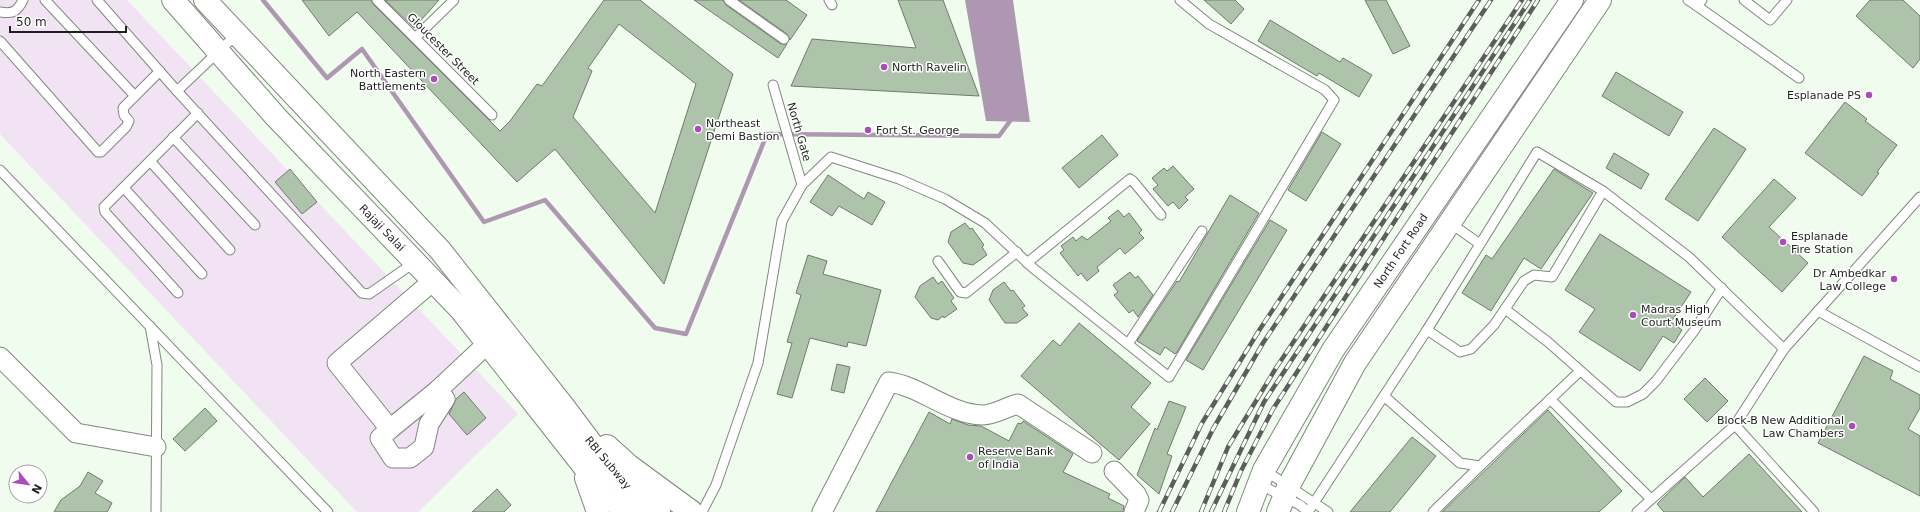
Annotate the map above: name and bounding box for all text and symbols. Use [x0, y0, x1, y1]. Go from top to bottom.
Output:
scale bar [10, 8, 126, 34]
street label: Gloucester Street [404, 10, 482, 88]
text: 50 m [16, 15, 47, 29]
place label: North Ravelin [892, 61, 967, 74]
marker: North Ravelin [879, 62, 889, 72]
place label: North Eastern Battlements [350, 67, 426, 93]
marker: North Eastern Battlements [429, 74, 439, 84]
place label: Esplanade PS [1787, 89, 1861, 102]
marker: Esplanade PS [1864, 90, 1874, 100]
street label: North Gate [784, 101, 814, 163]
place label: Northeast Demi Bastion [706, 117, 780, 143]
marker: Northeast Demi Bastion [693, 124, 703, 134]
place label: Fort St. George [876, 124, 960, 137]
marker: Fort St. George [863, 125, 873, 135]
street label: Rajaji Salai [356, 202, 408, 254]
street label: North Fort Road [1371, 211, 1431, 291]
place label: Esplanade Fire Station [1791, 230, 1853, 256]
marker: Esplanade Fire Station [1778, 237, 1788, 247]
place label: Dr Ambedkar Law College [1813, 267, 1886, 293]
marker: Dr Ambedkar Law College [1889, 274, 1899, 284]
place label: Madras High Court Museum [1641, 303, 1721, 329]
marker: Madras High Court Museum [1628, 310, 1638, 320]
place label: Block-B New Additional Law Chambers [1717, 414, 1844, 440]
marker: Block-B New Additional Law Chambers [1847, 421, 1857, 431]
street label: RBI Subway [582, 434, 634, 492]
place label: Reserve Bank of India [978, 445, 1054, 471]
marker: Reserve Bank of India [965, 452, 975, 462]
north arrow [8, 464, 48, 504]
text: N [28, 481, 44, 496]

